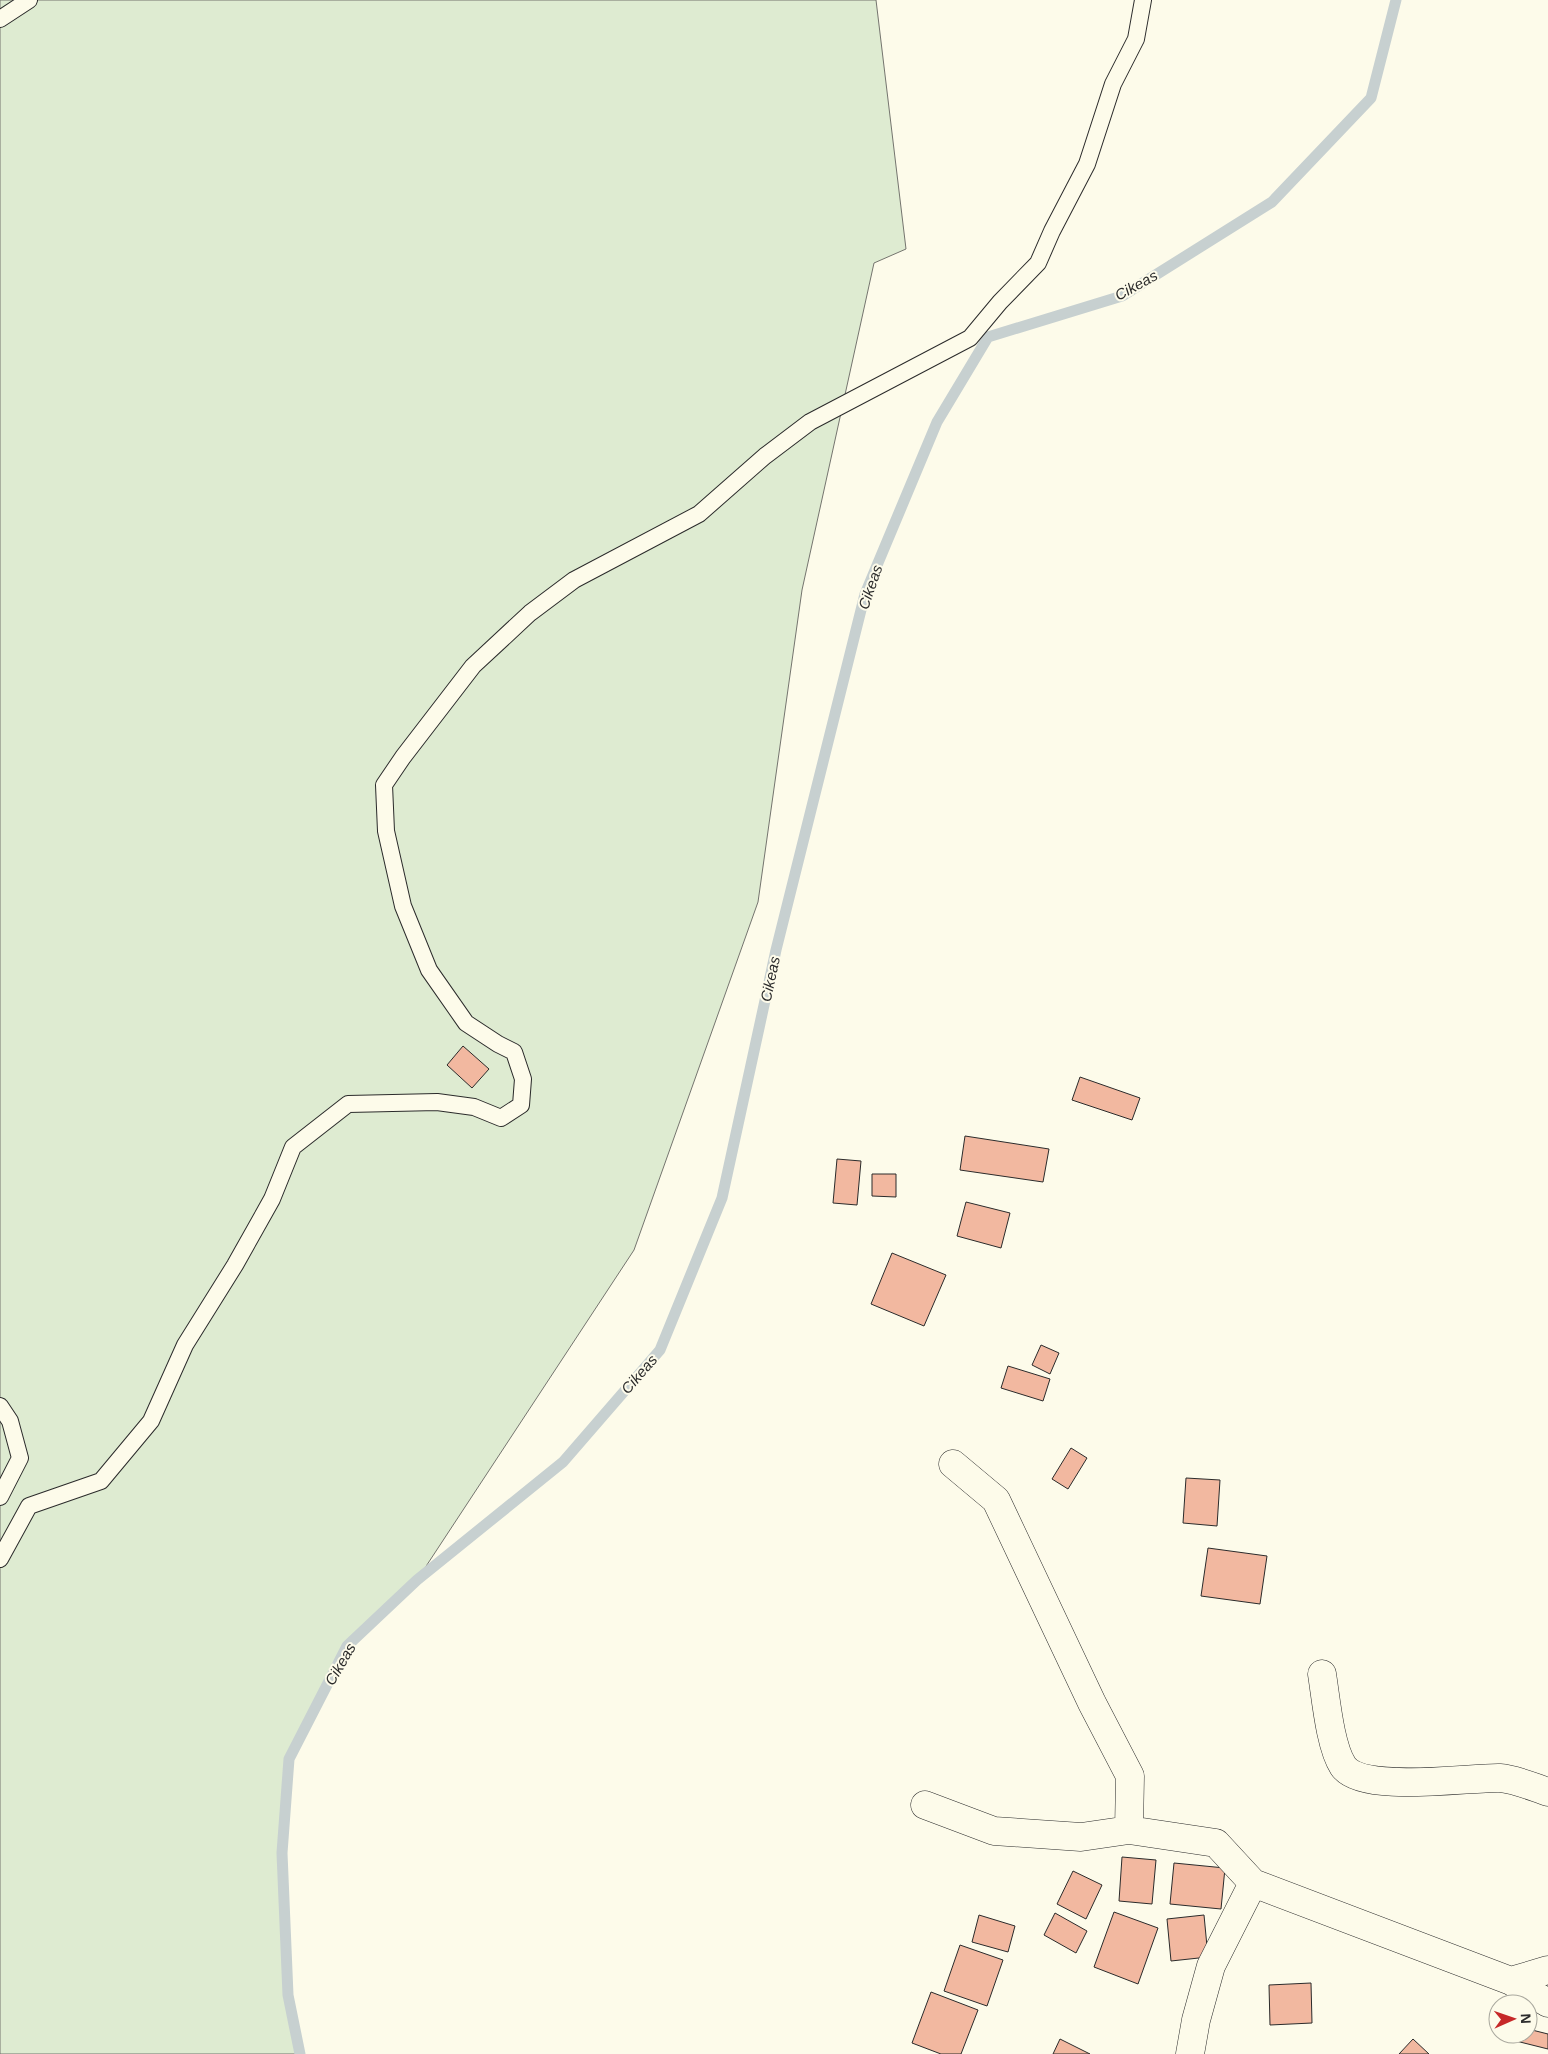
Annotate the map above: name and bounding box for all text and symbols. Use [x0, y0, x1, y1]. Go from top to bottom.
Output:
water label: Cikeas [1112, 266, 1161, 304]
water label: Cikeas [854, 562, 886, 611]
water label: Cikeas [757, 954, 783, 1003]
water label: Cikeas [618, 1351, 661, 1397]
water label: Cikeas [321, 1639, 359, 1688]
north arrow [1488, 1994, 1538, 2044]
text: N [1518, 2013, 1534, 2024]

